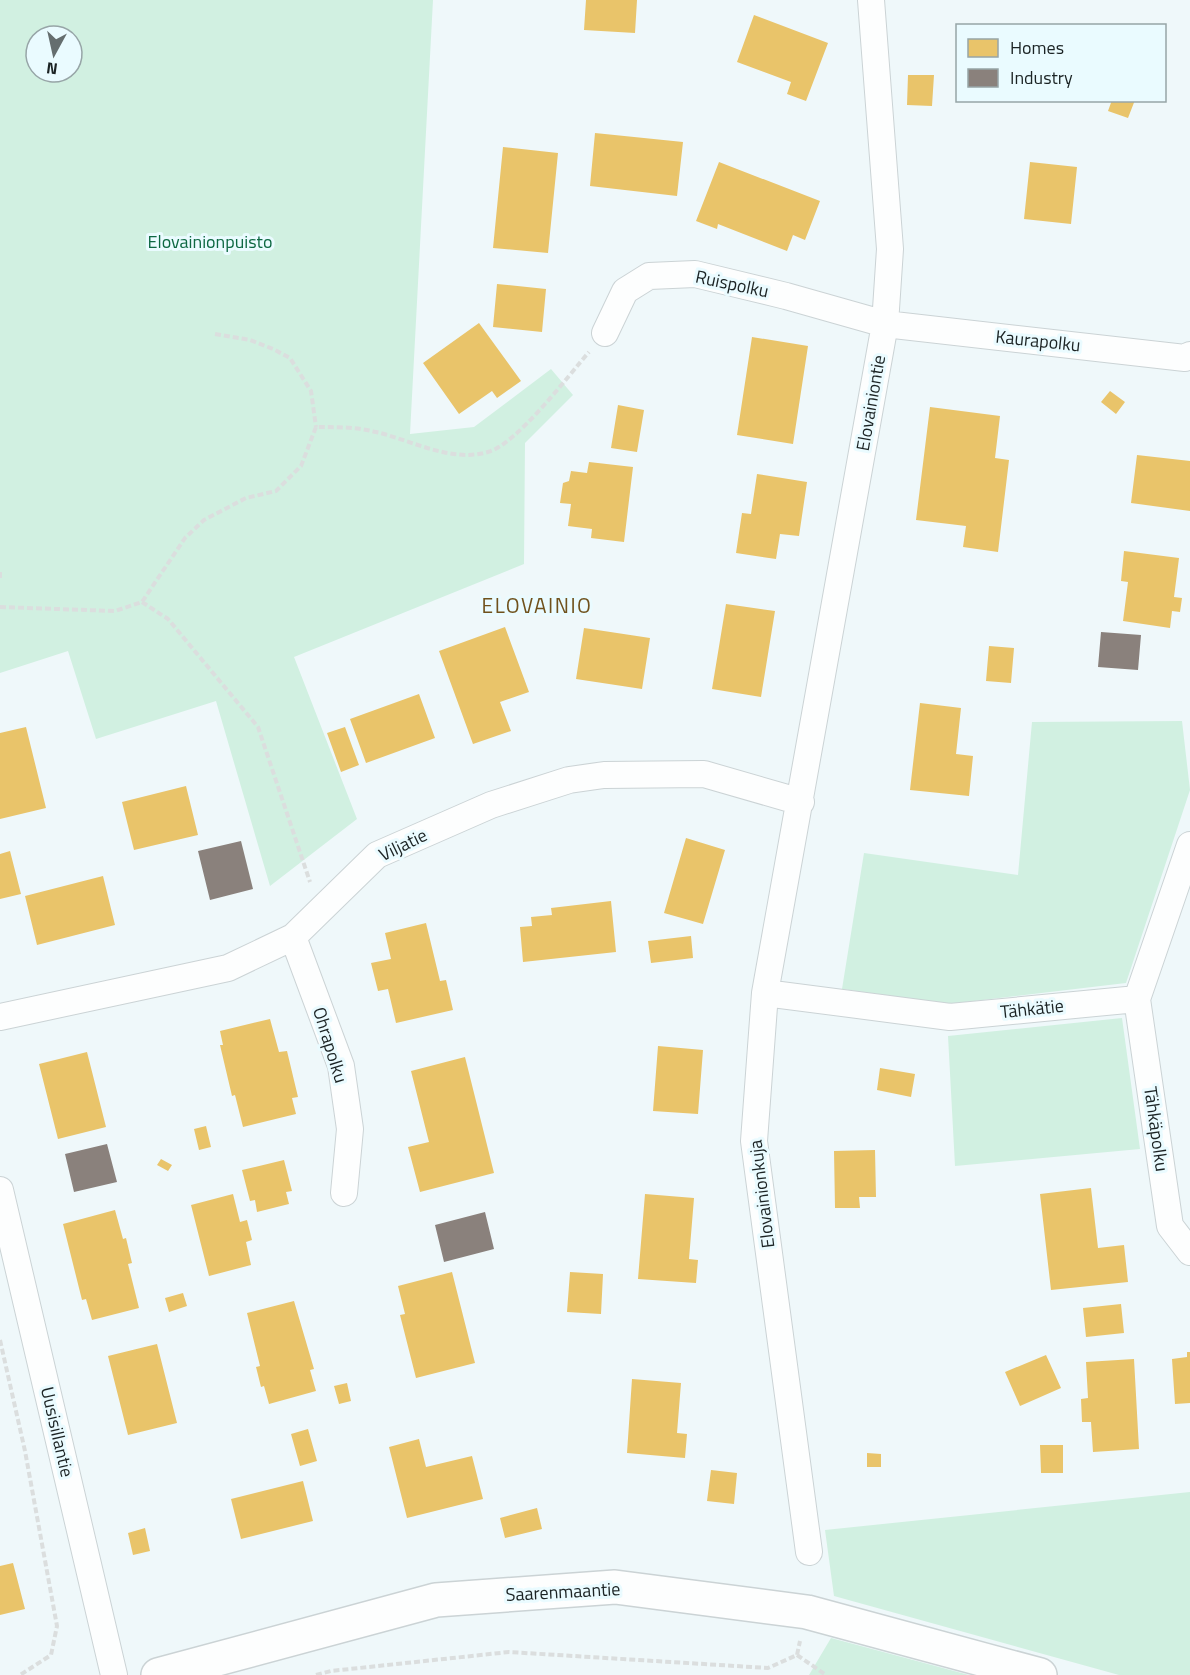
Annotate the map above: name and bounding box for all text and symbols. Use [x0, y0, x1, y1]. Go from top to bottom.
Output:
north arrow [24, 24, 84, 84]
legend [956, 24, 1166, 102]
text: Homes [1010, 34, 1064, 61]
text: N [45, 56, 59, 82]
text: Industry [1010, 64, 1073, 91]
park label: Elovainionpuisto [148, 228, 272, 255]
street label: Ruispolku [693, 263, 771, 304]
street label: Kaurapolku [994, 323, 1082, 358]
street label: Elovainiontie [849, 353, 892, 453]
district label: ELOVAINIO [482, 589, 592, 621]
street label: Viljatie [374, 821, 432, 868]
street label: Tähkätie [999, 992, 1065, 1025]
street label: Ohrapolku [306, 1004, 355, 1086]
street label: Tähkäpolku [1137, 1085, 1176, 1173]
street label: Elovainionkuja [741, 1138, 782, 1250]
street label: Uusisillantie [34, 1384, 81, 1480]
street label: Saarenmaantie [505, 1575, 621, 1608]

